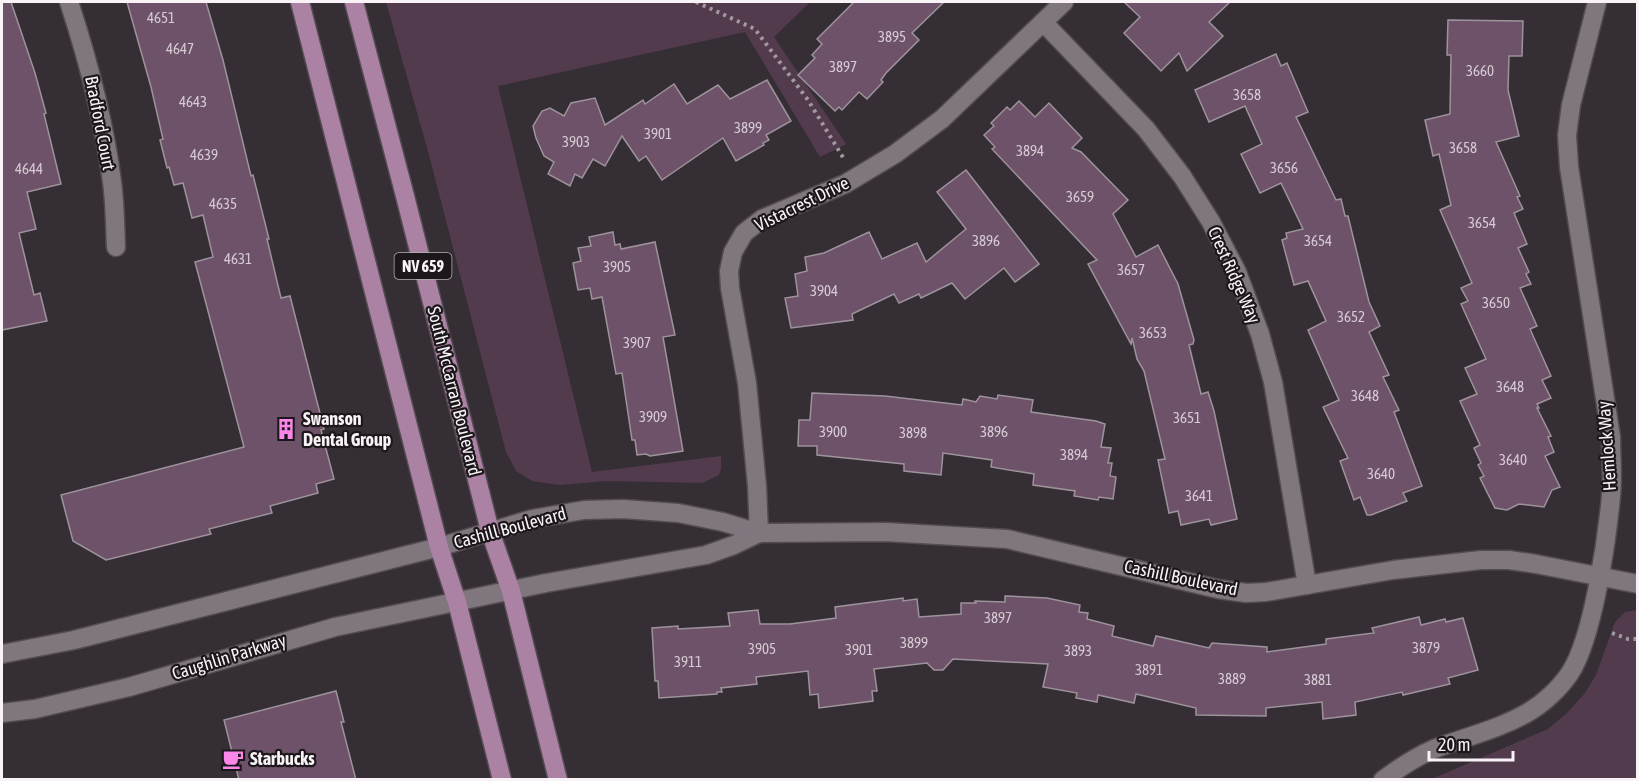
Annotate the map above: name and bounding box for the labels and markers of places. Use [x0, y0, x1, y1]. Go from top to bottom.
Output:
place label: Swanson Dental Group [303, 408, 391, 450]
building icon: Swanson Dental Group [274, 417, 298, 441]
cafe icon: Starbucks [221, 747, 245, 771]
place label: Starbucks [250, 748, 315, 769]

